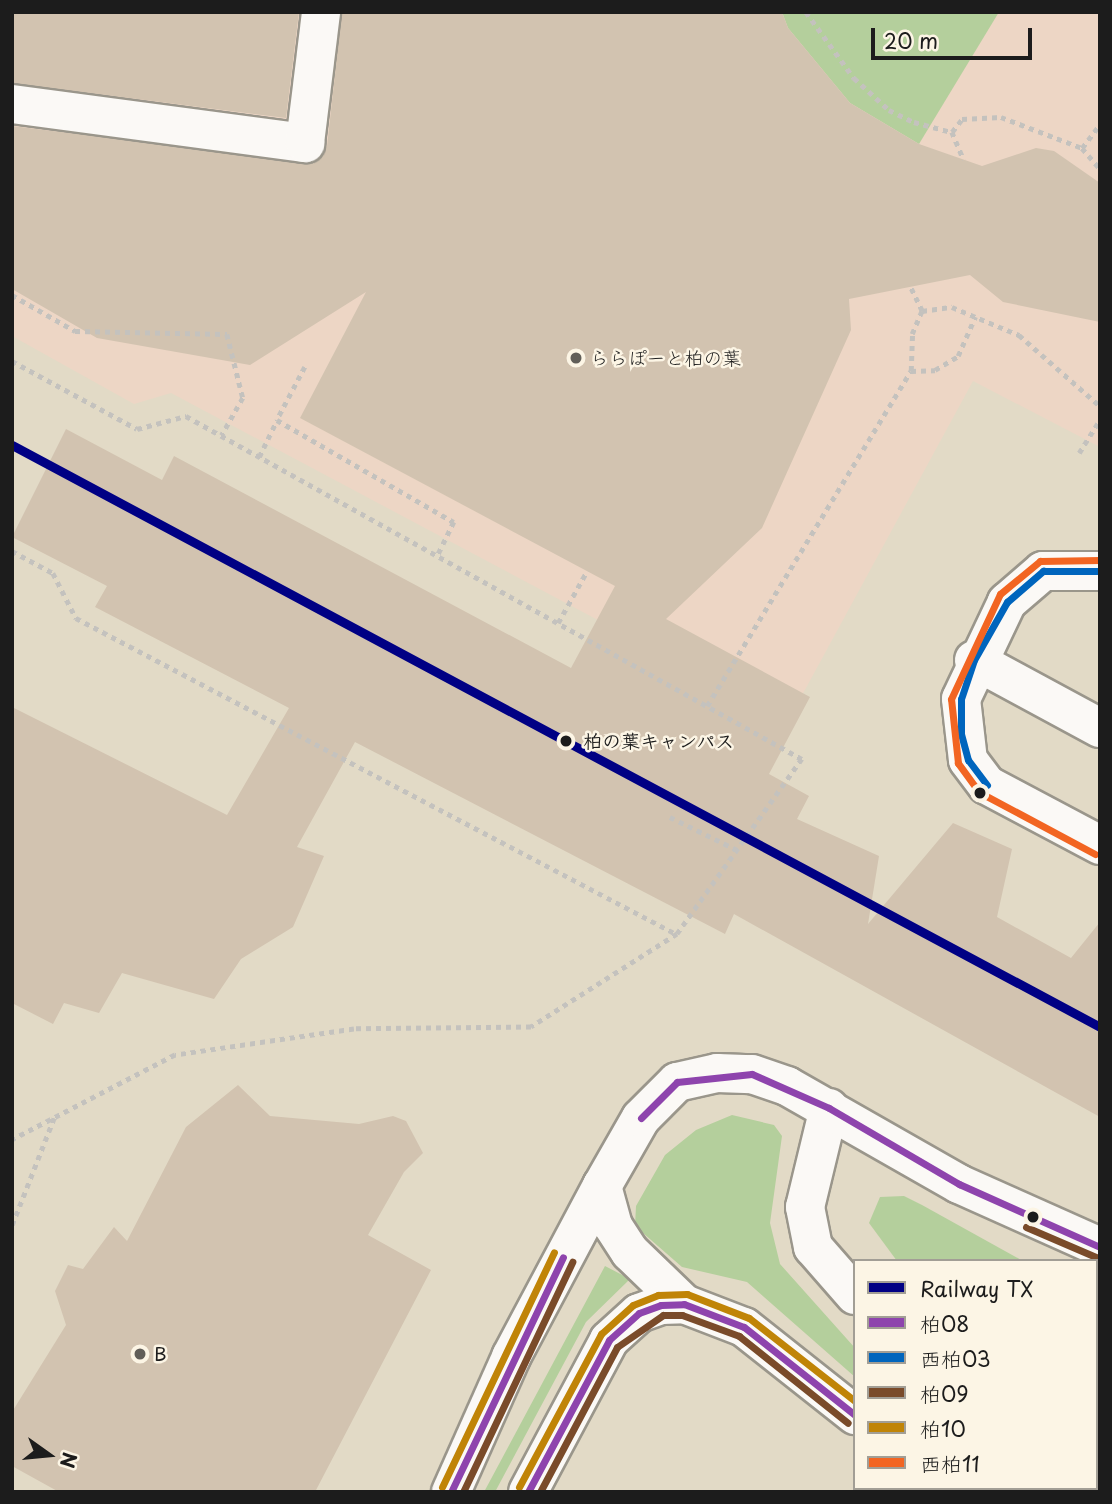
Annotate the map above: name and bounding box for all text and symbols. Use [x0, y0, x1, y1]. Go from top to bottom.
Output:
scale bar [874, 14, 1035, 58]
text: 20 m [884, 24, 938, 56]
place label: ららぽーと柏の葉 [590, 347, 741, 369]
marker: ららぽーと柏の葉 [568, 350, 584, 366]
marker: 柏の葉キャンパス [555, 730, 577, 752]
place label: 柏の葉キャンパス [583, 730, 735, 752]
unlabelled marker [973, 786, 987, 800]
unlabelled marker [1026, 1210, 1040, 1224]
legend [853, 1259, 1098, 1490]
text: Railway TX [920, 1272, 1033, 1304]
text: 柏08 [920, 1307, 969, 1339]
text: 西柏03 [920, 1342, 991, 1374]
place label: B [154, 1343, 167, 1365]
marker: B [132, 1346, 148, 1362]
text: 柏09 [920, 1377, 969, 1409]
text: 柏10 [920, 1412, 966, 1444]
north arrow [14, 1420, 84, 1490]
text: 西柏11 [920, 1447, 980, 1479]
text: N [54, 1450, 85, 1471]

